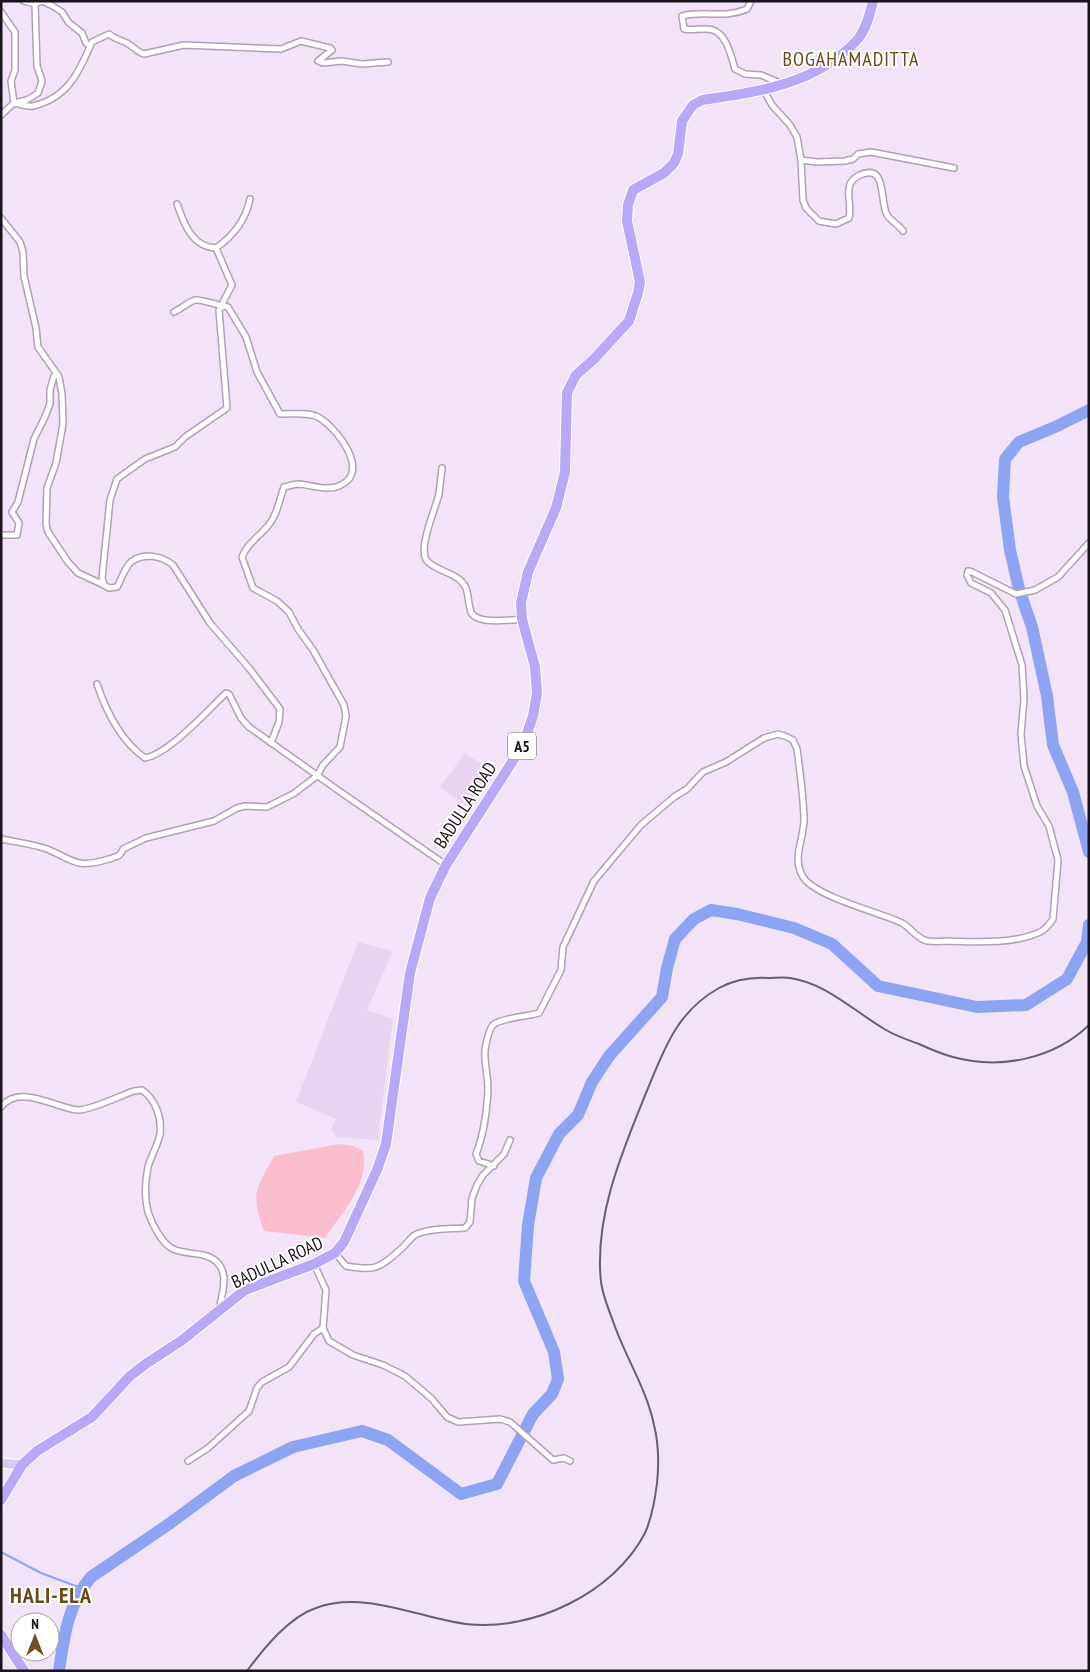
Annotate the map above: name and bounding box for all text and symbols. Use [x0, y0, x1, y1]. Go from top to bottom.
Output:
district label: BOGAHAMADITTA [783, 46, 919, 72]
road number: A5 [508, 732, 536, 759]
street label: BADULLA ROAD [429, 758, 501, 852]
street label: BADULLA ROAD [228, 1231, 326, 1293]
district label: HALI-ELA [10, 1581, 92, 1609]
north arrow [10, 1612, 60, 1662]
text: N [31, 1615, 39, 1633]

